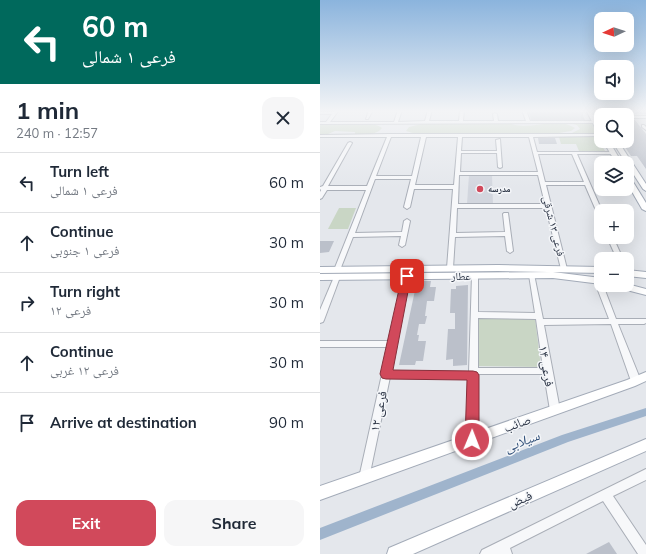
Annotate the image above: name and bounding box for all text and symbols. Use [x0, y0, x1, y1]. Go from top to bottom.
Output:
text: 60 m [82, 9, 148, 44]
north arrow [594, 12, 634, 52]
map controls [594, 12, 634, 292]
icon: left [16, 16, 68, 68]
text: فرعی ۱ شمالی [82, 45, 176, 68]
button: sound [594, 60, 634, 100]
text: 1 min [16, 95, 79, 125]
button: close [262, 97, 304, 139]
button: search [594, 108, 634, 148]
text: 240 m · 12:57 [16, 125, 98, 141]
button: layers [594, 156, 634, 196]
text: Turn left [50, 162, 109, 181]
icon: left [16, 172, 38, 194]
text: 60 m [269, 173, 304, 192]
text: فرعی ۱ شمالی [50, 182, 118, 198]
place label: مدرسه [488, 183, 511, 194]
marker: مدرسه [475, 184, 485, 194]
street label: فرعی ۱۳ شرقی [540, 194, 568, 258]
button: + [594, 204, 634, 244]
text: Continue [50, 222, 113, 241]
icon: ahead [16, 232, 38, 254]
text: 30 m [269, 233, 304, 252]
text: فرعی ۱ جنوبی [50, 242, 120, 258]
button: − [594, 252, 634, 292]
pin [390, 259, 424, 293]
icon: arrive [396, 265, 418, 287]
street label: عطار [450, 269, 471, 283]
text: Turn right [50, 282, 120, 301]
icon: right [16, 292, 38, 314]
text: 30 m [269, 293, 304, 312]
text: فرعی ۱۲ [50, 302, 91, 318]
text: Continue [50, 342, 113, 361]
street label: فرعی ۱۴ [535, 344, 558, 388]
icon: ahead [16, 352, 38, 374]
text: 30 m [269, 353, 304, 372]
text: فرعی ۱۲ غربی [50, 362, 119, 378]
street label: فرعی ۱۲ [366, 389, 391, 433]
street label: صائب [501, 411, 533, 436]
icon: arrive [16, 412, 38, 434]
text: Arrive at destination [50, 413, 197, 432]
text: 90 m [269, 413, 304, 432]
position arrow [451, 419, 493, 461]
water label: سیلابی [502, 426, 543, 456]
street label: فیض [506, 487, 535, 512]
button: Exit [16, 500, 156, 546]
button: Share [164, 500, 304, 546]

